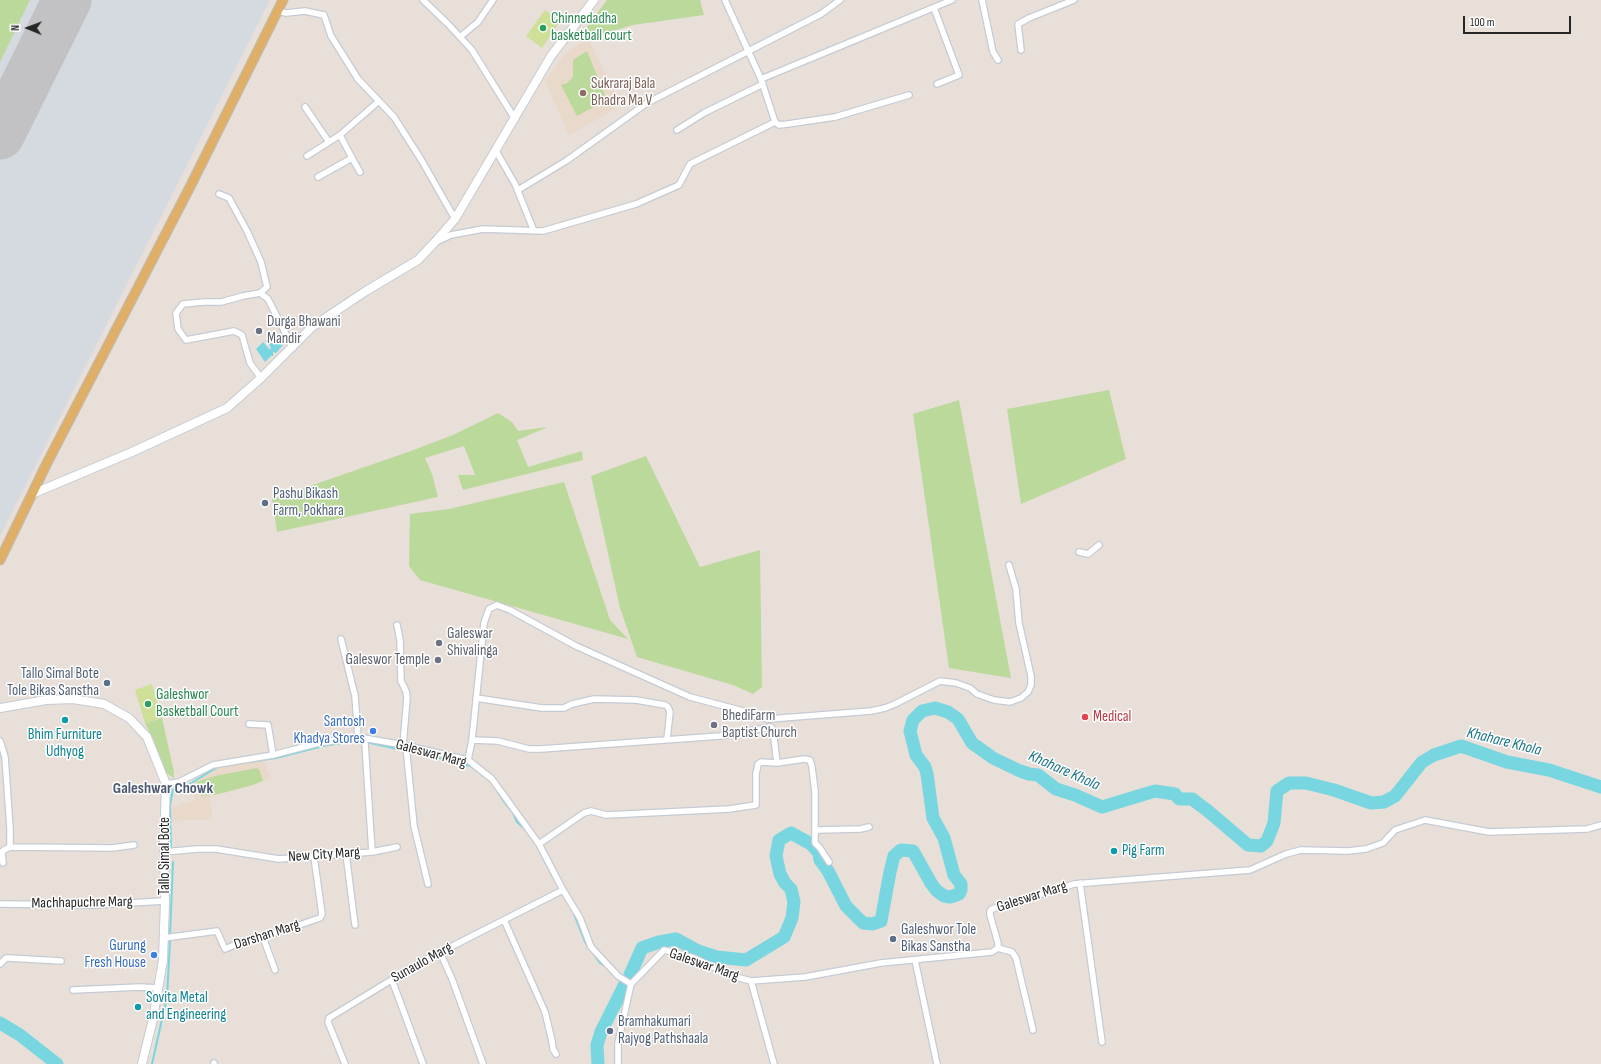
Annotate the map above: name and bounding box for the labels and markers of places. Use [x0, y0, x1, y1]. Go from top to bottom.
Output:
place label: Chinnedadha basketball court [551, 10, 632, 45]
marker: Chinnedadha basketball court [538, 23, 548, 33]
place label: Sukraraj Bala Bhadra Ma V [591, 75, 655, 110]
marker: Sukraraj Bala Bhadra Ma V [578, 88, 588, 98]
place label: Durga Bhawani Mandir [267, 313, 340, 348]
marker: Durga Bhawani Mandir [254, 326, 264, 336]
place label: Pashu Bikash Farm, Pokhara [273, 485, 344, 520]
marker: Pashu Bikash Farm, Pokhara [260, 498, 270, 508]
place label: Galeswar Shivalinga [447, 625, 498, 660]
marker: Galeswar Shivalinga [434, 638, 444, 648]
place label: Galeswor Temple [346, 651, 430, 669]
marker: Galeswor Temple [433, 655, 443, 665]
place label: Tallo Simal Bote Tole Bikas Sanstha [7, 665, 99, 700]
marker: Tallo Simal Bote Tole Bikas Sanstha [102, 678, 112, 688]
place label: Galeshwor Basketball Court [156, 686, 239, 721]
marker: Galeshwor Basketball Court [143, 699, 153, 709]
place label: BhediFarm Baptist Church [722, 707, 797, 742]
place label: Medical [1093, 708, 1131, 726]
marker: Medical [1080, 712, 1090, 722]
place label: Santosh Khadya Stores [293, 713, 365, 748]
marker: Bhim Furniture Udhyog [60, 715, 70, 725]
marker: BhediFarm Baptist Church [709, 720, 719, 730]
place label: Bhim Furniture Udhyog [28, 726, 102, 761]
marker: Santosh Khadya Stores [368, 726, 378, 736]
place label: Pig Farm [1122, 842, 1165, 860]
marker: Pig Farm [1109, 846, 1119, 856]
place label: Galeshwor Tole Bikas Sanstha [901, 921, 976, 956]
marker: Galeshwor Tole Bikas Sanstha [888, 934, 898, 944]
place label: Gurung Fresh House [85, 937, 146, 972]
marker: Gurung Fresh House [149, 950, 159, 960]
place label: Sovita Metal and Engineering [146, 989, 226, 1024]
marker: Sovita Metal and Engineering [133, 1002, 143, 1012]
place label: Bramhakumari Rajyog Pathshaala [618, 1013, 708, 1048]
marker: Bramhakumari Rajyog Pathshaala [605, 1026, 615, 1036]

